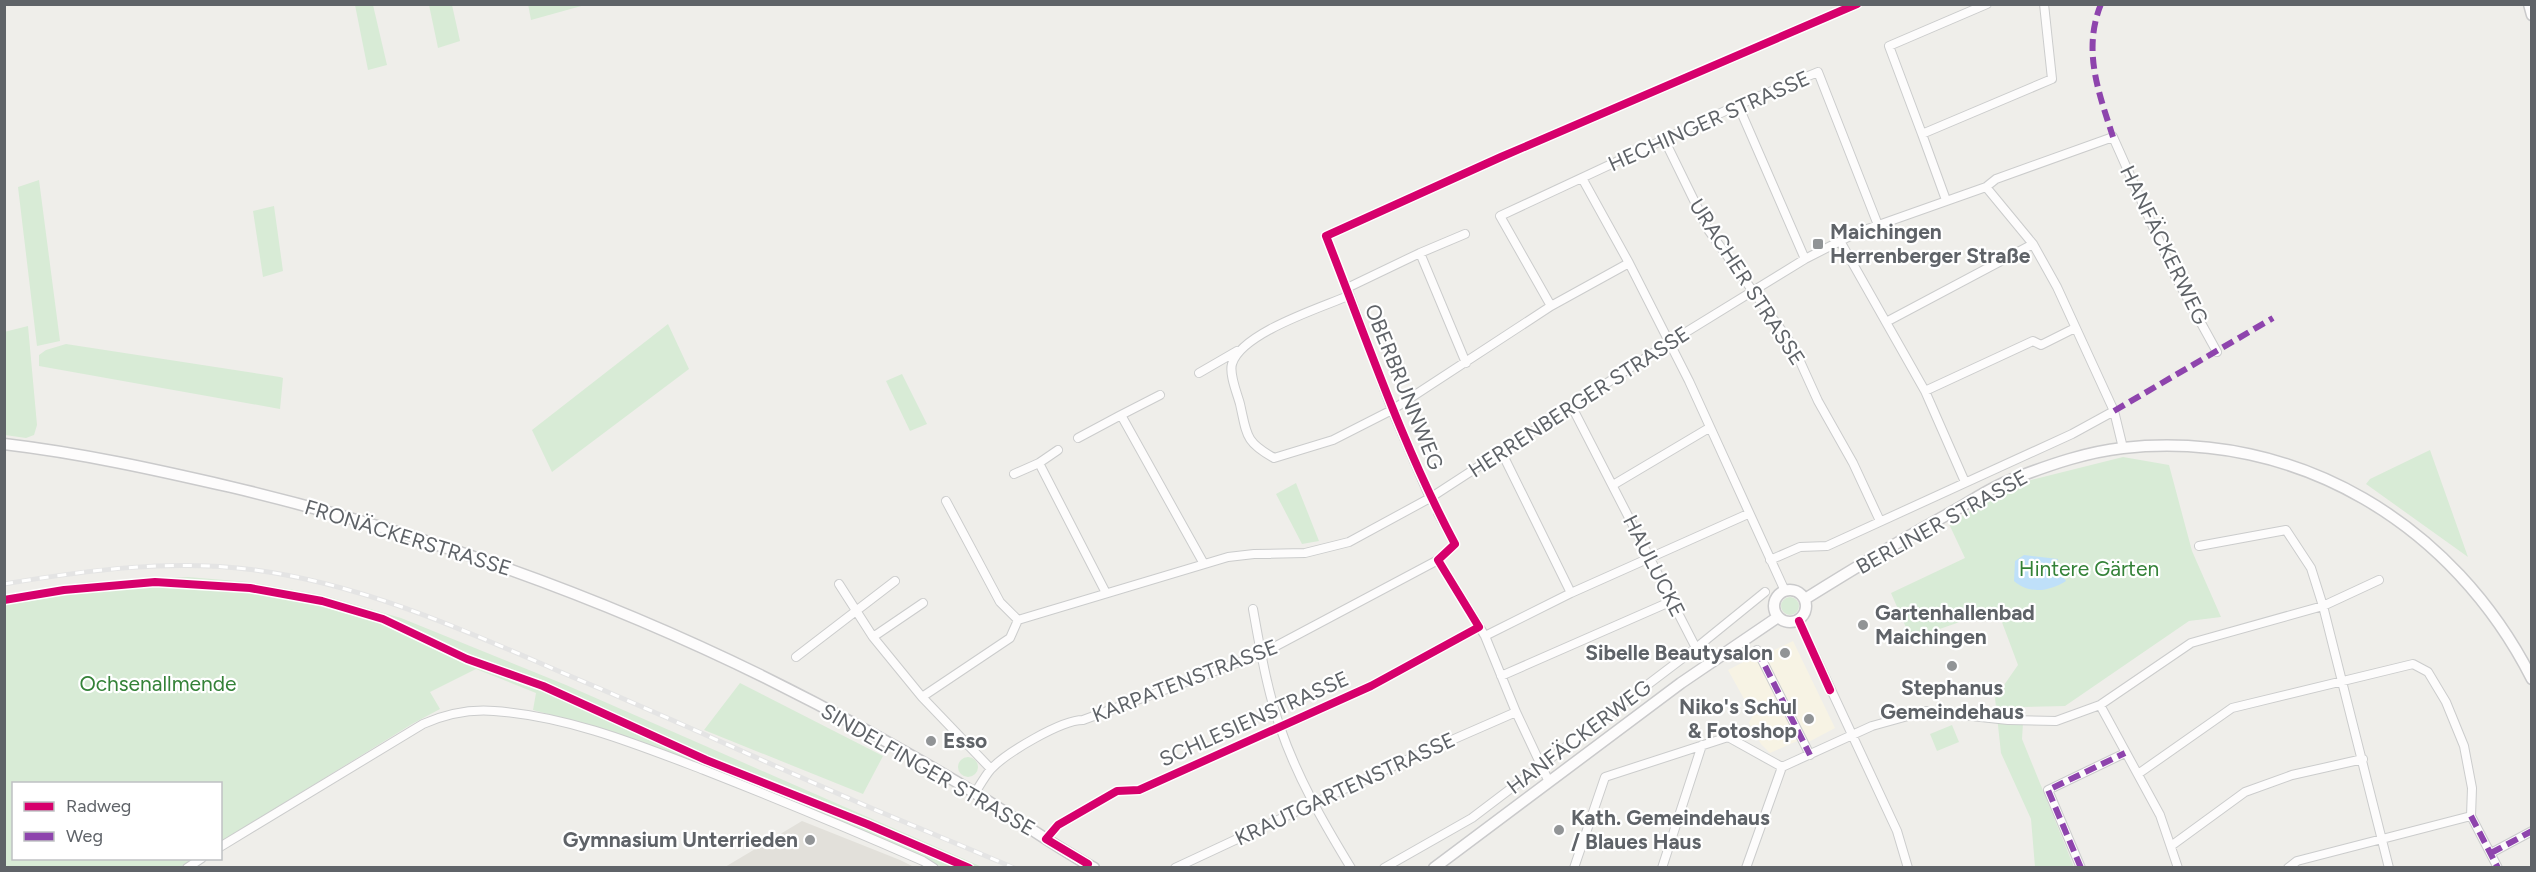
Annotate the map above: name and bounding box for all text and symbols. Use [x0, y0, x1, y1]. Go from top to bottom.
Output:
street label: HECHINGER STRASSE [1604, 65, 1813, 176]
street label: HANFÄCKERWEG [2115, 161, 2214, 328]
street label: URACHER STRASSE [1684, 194, 1811, 370]
place label: Maichingen Herrenberger Straße [1830, 219, 2031, 268]
marker: Maichingen Herrenberger Straße [1811, 237, 1825, 251]
street label: OBERBRUNNWEG [1360, 300, 1449, 473]
street label: HERRENBERGER STRASSE [1464, 321, 1694, 482]
street label: BERLINER STRASSE [1852, 464, 2032, 579]
street label: FRONÄCKERSTRASSE [302, 494, 515, 581]
street label: HAULUCKE [1618, 511, 1691, 621]
park label: Hintere Gärten [2019, 556, 2159, 581]
place label: Gartenhallenbad Maichingen [1875, 600, 2035, 649]
marker: Gartenhallenbad Maichingen [1856, 618, 1870, 632]
street label: KARPATENSTRASSE [1089, 634, 1281, 727]
place label: Sibelle Beautysalon [1585, 640, 1773, 665]
marker: Sibelle Beautysalon [1778, 646, 1792, 660]
marker: Stephanus Gemeindehaus [1945, 659, 1959, 673]
street label: SCHLESIENSTRASSE [1155, 666, 1352, 772]
park label: Ochsenallmende [79, 671, 237, 696]
street label: HANFÄCKERWEG [1502, 674, 1656, 799]
place label: Stephanus Gemeindehaus [1880, 675, 2024, 724]
place label: Niko's Schul & Fotoshop [1679, 694, 1797, 743]
street label: SINDELFINGER STRASSE [817, 698, 1040, 841]
marker: Niko's Schul & Fotoshop [1802, 712, 1816, 726]
street label: KRAUTGARTENSTRASSE [1231, 727, 1459, 851]
place label: Esso [943, 728, 987, 753]
marker: Esso [924, 734, 938, 748]
legend [12, 782, 222, 860]
text: Radweg [66, 795, 131, 817]
place label: Kath. Gemeindehaus / Blaues Haus [1571, 805, 1770, 854]
marker: Kath. Gemeindehaus / Blaues Haus [1552, 823, 1566, 837]
text: Weg [66, 825, 103, 847]
place label: Gymnasium Unterrieden [563, 827, 798, 852]
marker: Gymnasium Unterrieden [803, 833, 817, 847]

